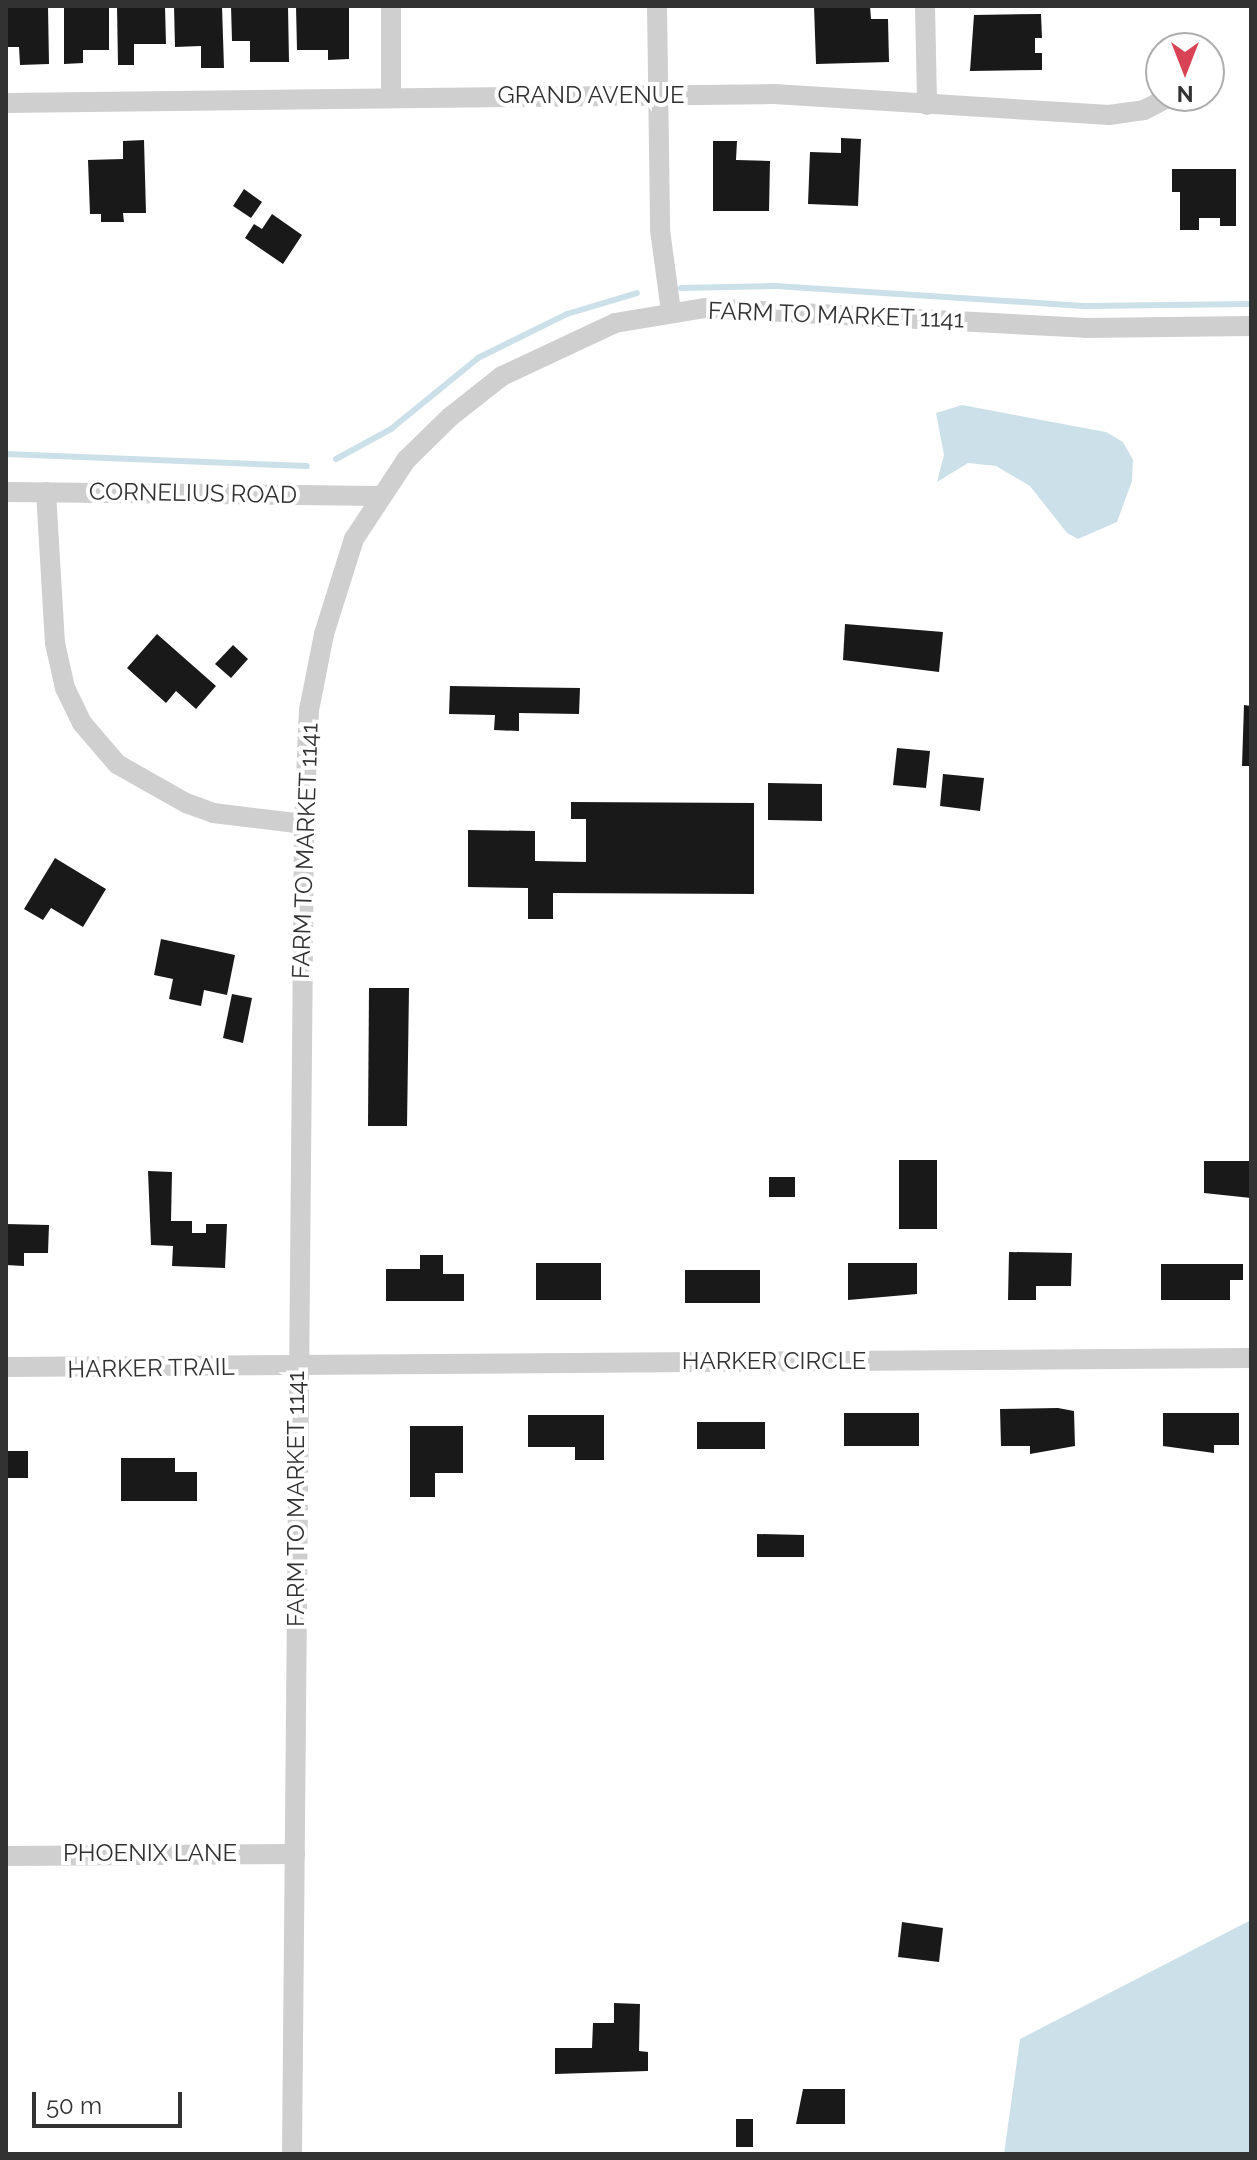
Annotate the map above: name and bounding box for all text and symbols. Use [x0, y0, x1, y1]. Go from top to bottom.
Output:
north arrow [1145, 32, 1225, 112]
street label: GRAND AVENUE [497, 81, 685, 109]
text: N [1177, 81, 1193, 107]
street label: FARM TO MARKET 1141 [707, 296, 965, 334]
street label: CORNELIUS ROAD [89, 477, 297, 509]
street label: FARM TO MARKET 1141 [286, 722, 324, 980]
street label: HARKER CIRCLE [682, 1347, 866, 1375]
street label: HARKER TRAIL [67, 1352, 235, 1384]
street label: FARM TO MARKET 1141 [282, 1370, 310, 1628]
street label: PHOENIX LANE [63, 1839, 237, 1867]
scale bar [36, 2076, 186, 2126]
text: 50 m [46, 2091, 102, 2120]

